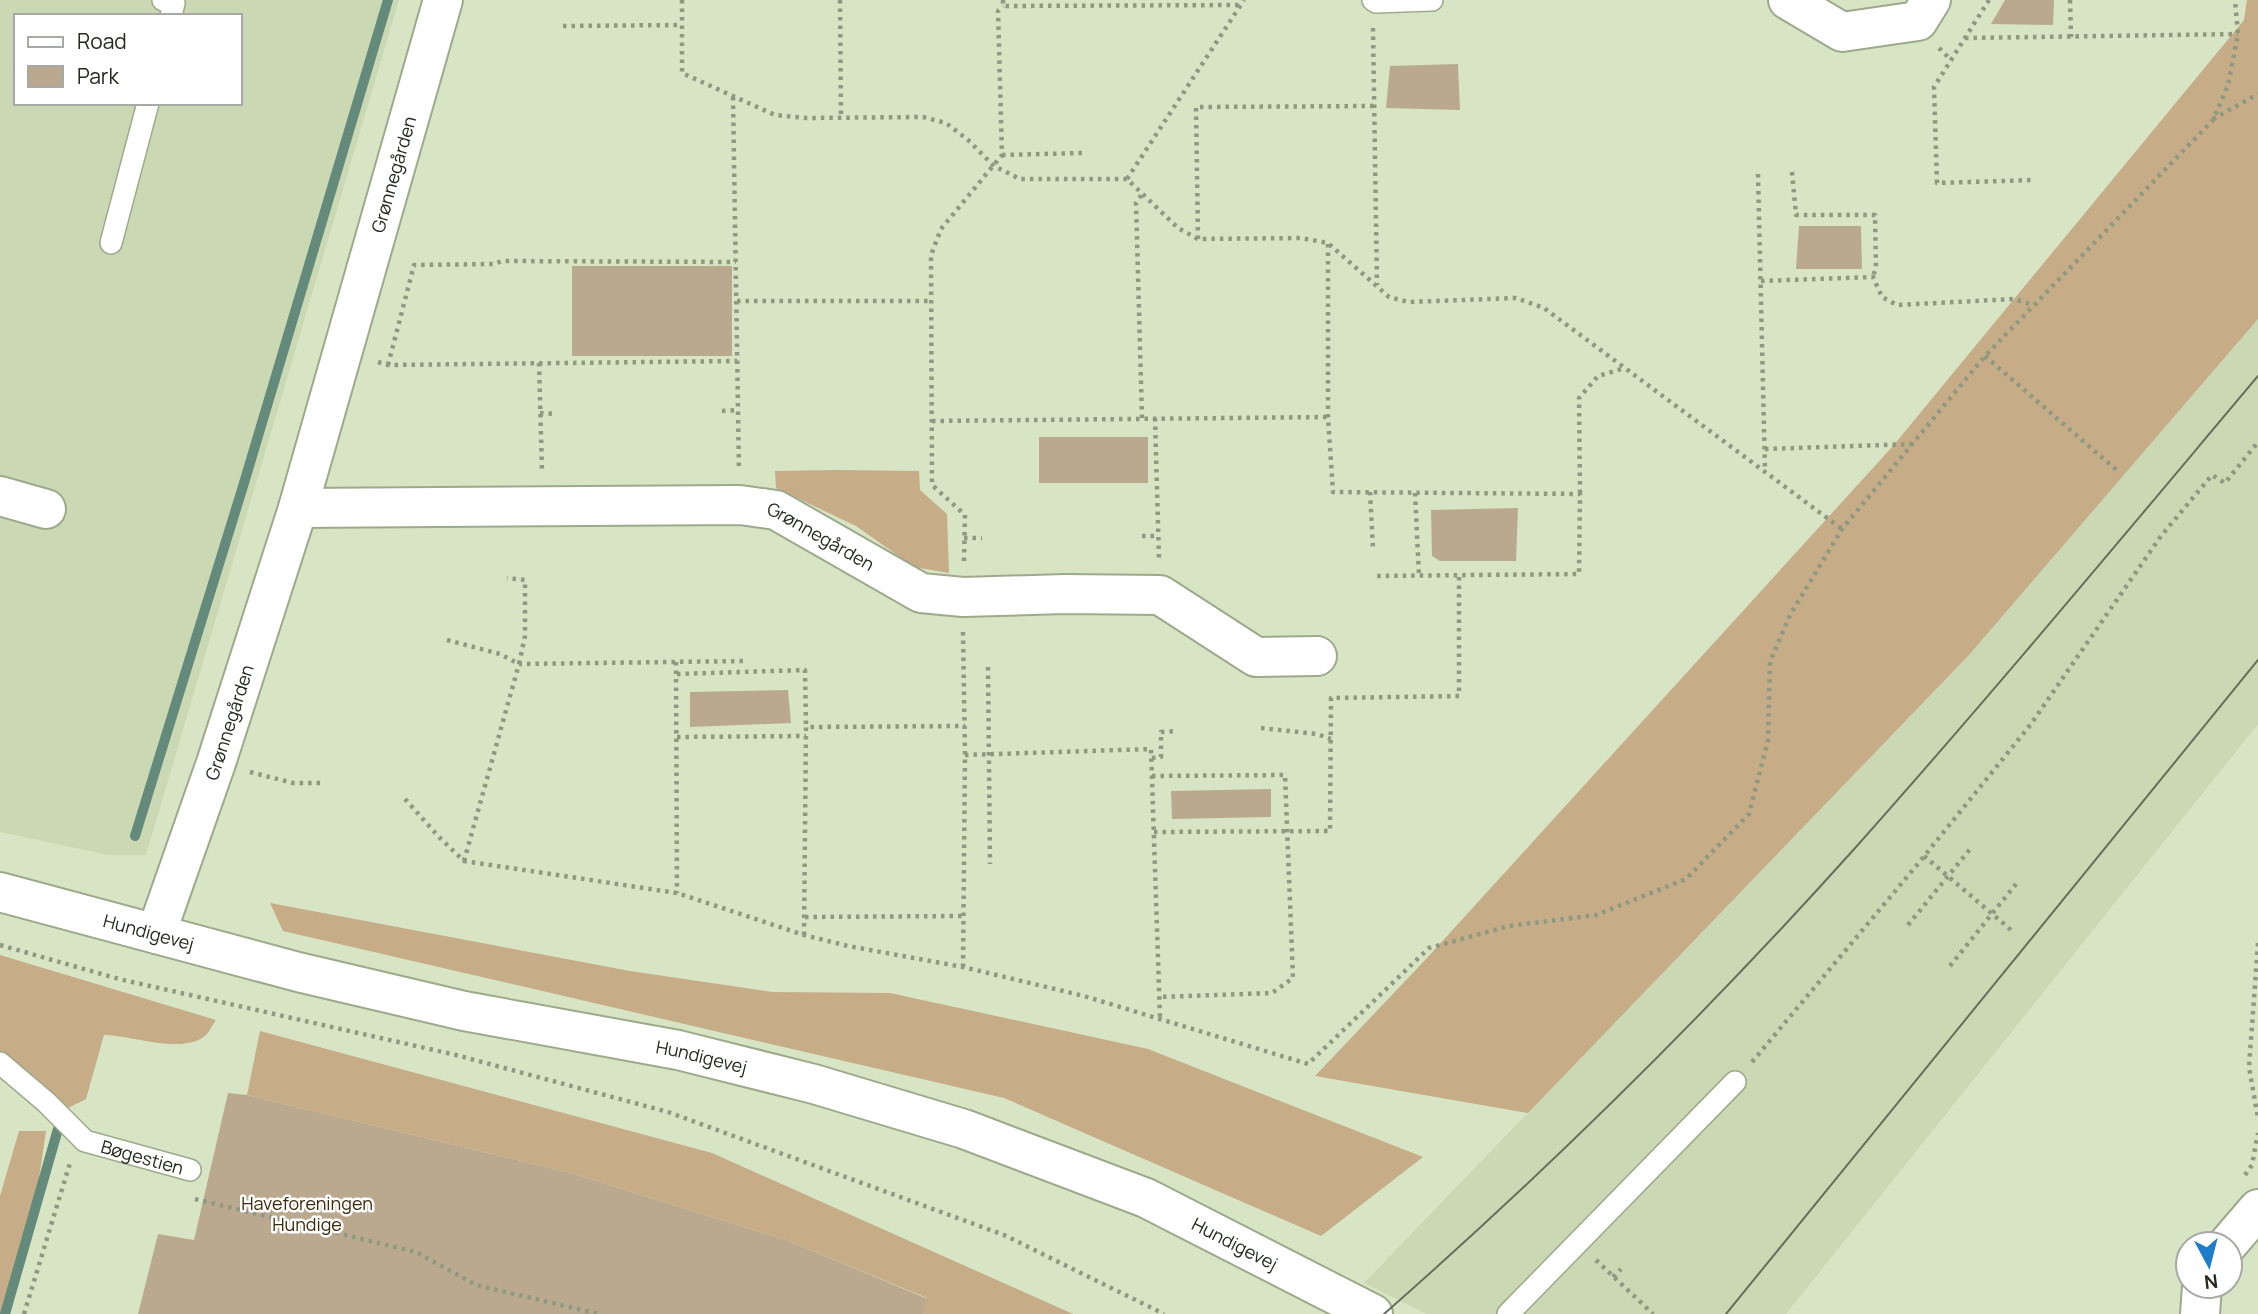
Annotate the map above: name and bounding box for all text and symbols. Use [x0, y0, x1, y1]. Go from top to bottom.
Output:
legend [14, 14, 242, 105]
text: Road [77, 27, 127, 55]
text: Park [77, 62, 119, 90]
street label: Grønnegården [365, 113, 421, 235]
street label: Grønnegården [766, 497, 879, 576]
street label: Grønnegården [199, 661, 259, 783]
street label: Hundigevej [101, 908, 197, 956]
street label: Hundigevej [654, 1034, 750, 1079]
street label: Bøgestien [98, 1134, 186, 1180]
park label: Haveforeningen Hundige [241, 1191, 373, 1236]
street label: Hundigevej [1188, 1212, 1282, 1275]
north arrow [2174, 1230, 2244, 1300]
text: N [2203, 1268, 2219, 1296]

